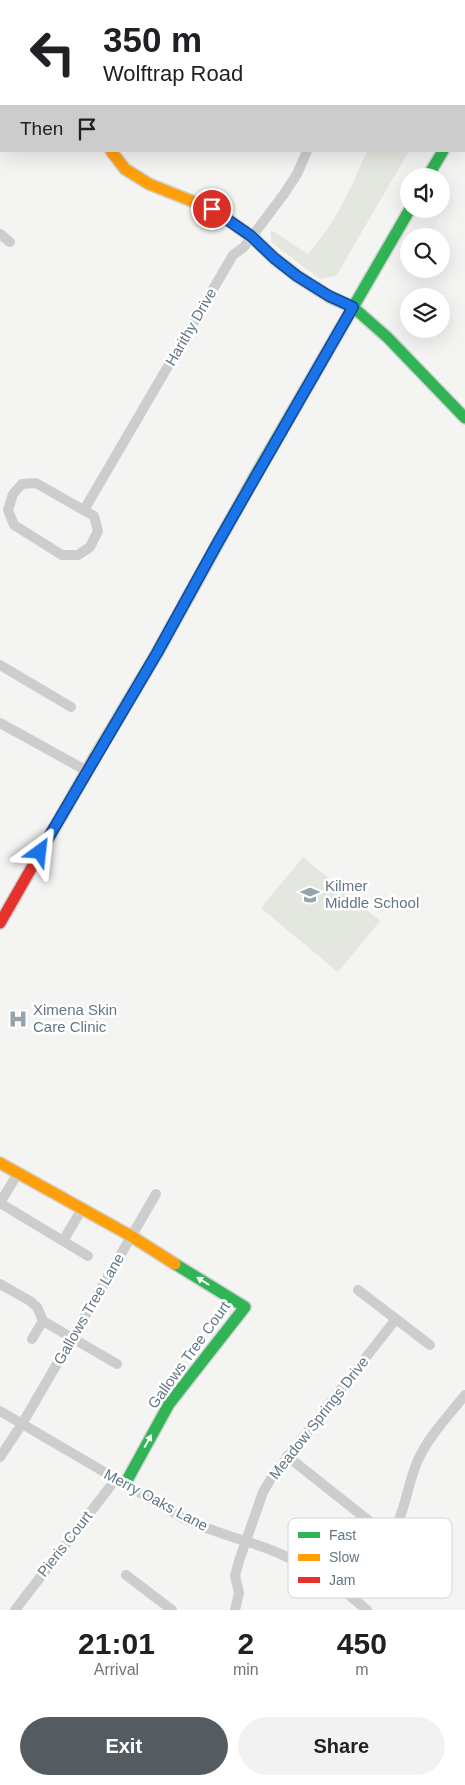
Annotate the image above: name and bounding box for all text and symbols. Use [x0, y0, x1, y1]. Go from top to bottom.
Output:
icon: left [20, 20, 85, 85]
text: 350 m [103, 20, 202, 59]
text: Wolftrap Road [103, 61, 243, 86]
icon: arrive [73, 115, 101, 143]
text: Then [20, 118, 63, 139]
map controls [400, 168, 450, 338]
button: sound [400, 168, 450, 218]
pin [191, 188, 233, 230]
icon: arrive [198, 195, 226, 223]
button: search [400, 228, 450, 278]
street label: Harithy Drive [162, 285, 220, 369]
button: layers [400, 288, 450, 338]
position arrow [13, 825, 65, 877]
place label: Kilmer Middle School [325, 877, 419, 911]
school or university icon: Kilmer Middle School [299, 884, 321, 906]
place label: Ximena Skin Care Clinic [33, 1001, 117, 1035]
hospital icon: Ximena Skin Care Clinic [7, 1008, 29, 1030]
street label: Gallows Tree Lane [50, 1250, 127, 1367]
one-way arrow [196, 1276, 209, 1286]
street label: Gallows Tree Court [144, 1297, 234, 1412]
street label: Meadow Springs Drive [265, 1353, 372, 1482]
one-way arrow [144, 1434, 152, 1449]
street label: Merry Oaks Lane [101, 1465, 211, 1534]
street label: Pieris Court [34, 1507, 96, 1580]
legend [288, 1518, 452, 1598]
text: Fast [329, 1527, 356, 1543]
text: Slow [329, 1549, 360, 1565]
text: Jam [329, 1572, 355, 1588]
text: 21:01 [78, 1627, 155, 1660]
text: 2 [237, 1627, 254, 1660]
text: 450 [337, 1627, 387, 1660]
text: Arrival [94, 1661, 139, 1678]
text: min [233, 1661, 259, 1678]
text: m [355, 1661, 368, 1678]
button: Exit [20, 1717, 228, 1775]
button: Share [238, 1717, 445, 1775]

